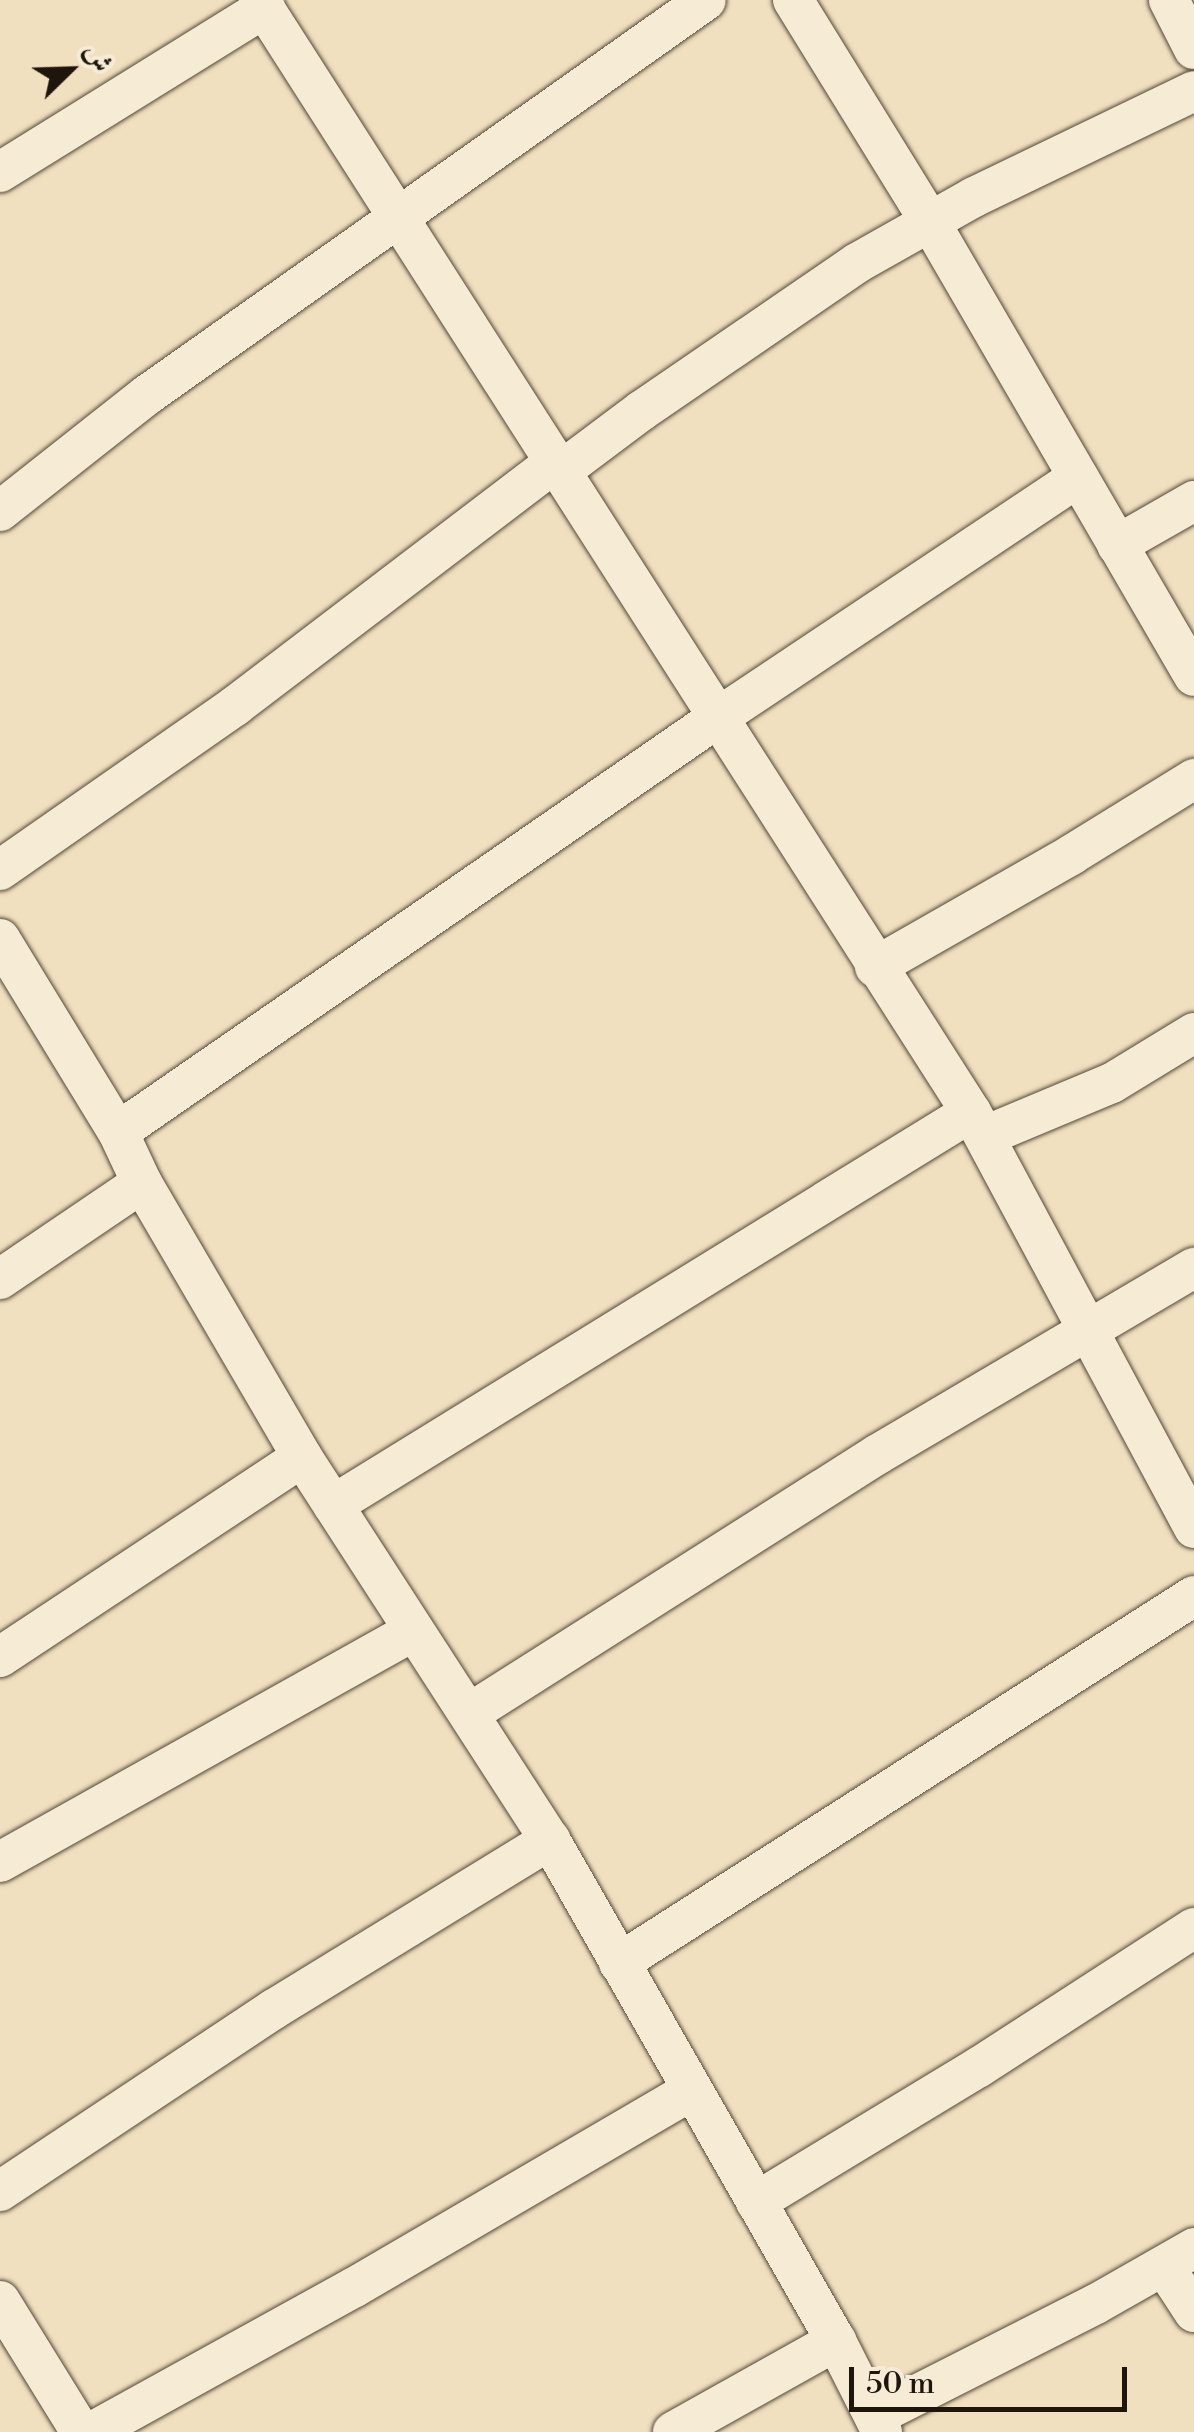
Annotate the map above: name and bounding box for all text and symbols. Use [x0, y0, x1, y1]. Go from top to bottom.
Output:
north arrow [20, 20, 120, 120]
text: ش [77, 38, 120, 78]
scale bar [854, 2347, 1132, 2409]
text: 50 m [866, 2365, 935, 2403]

